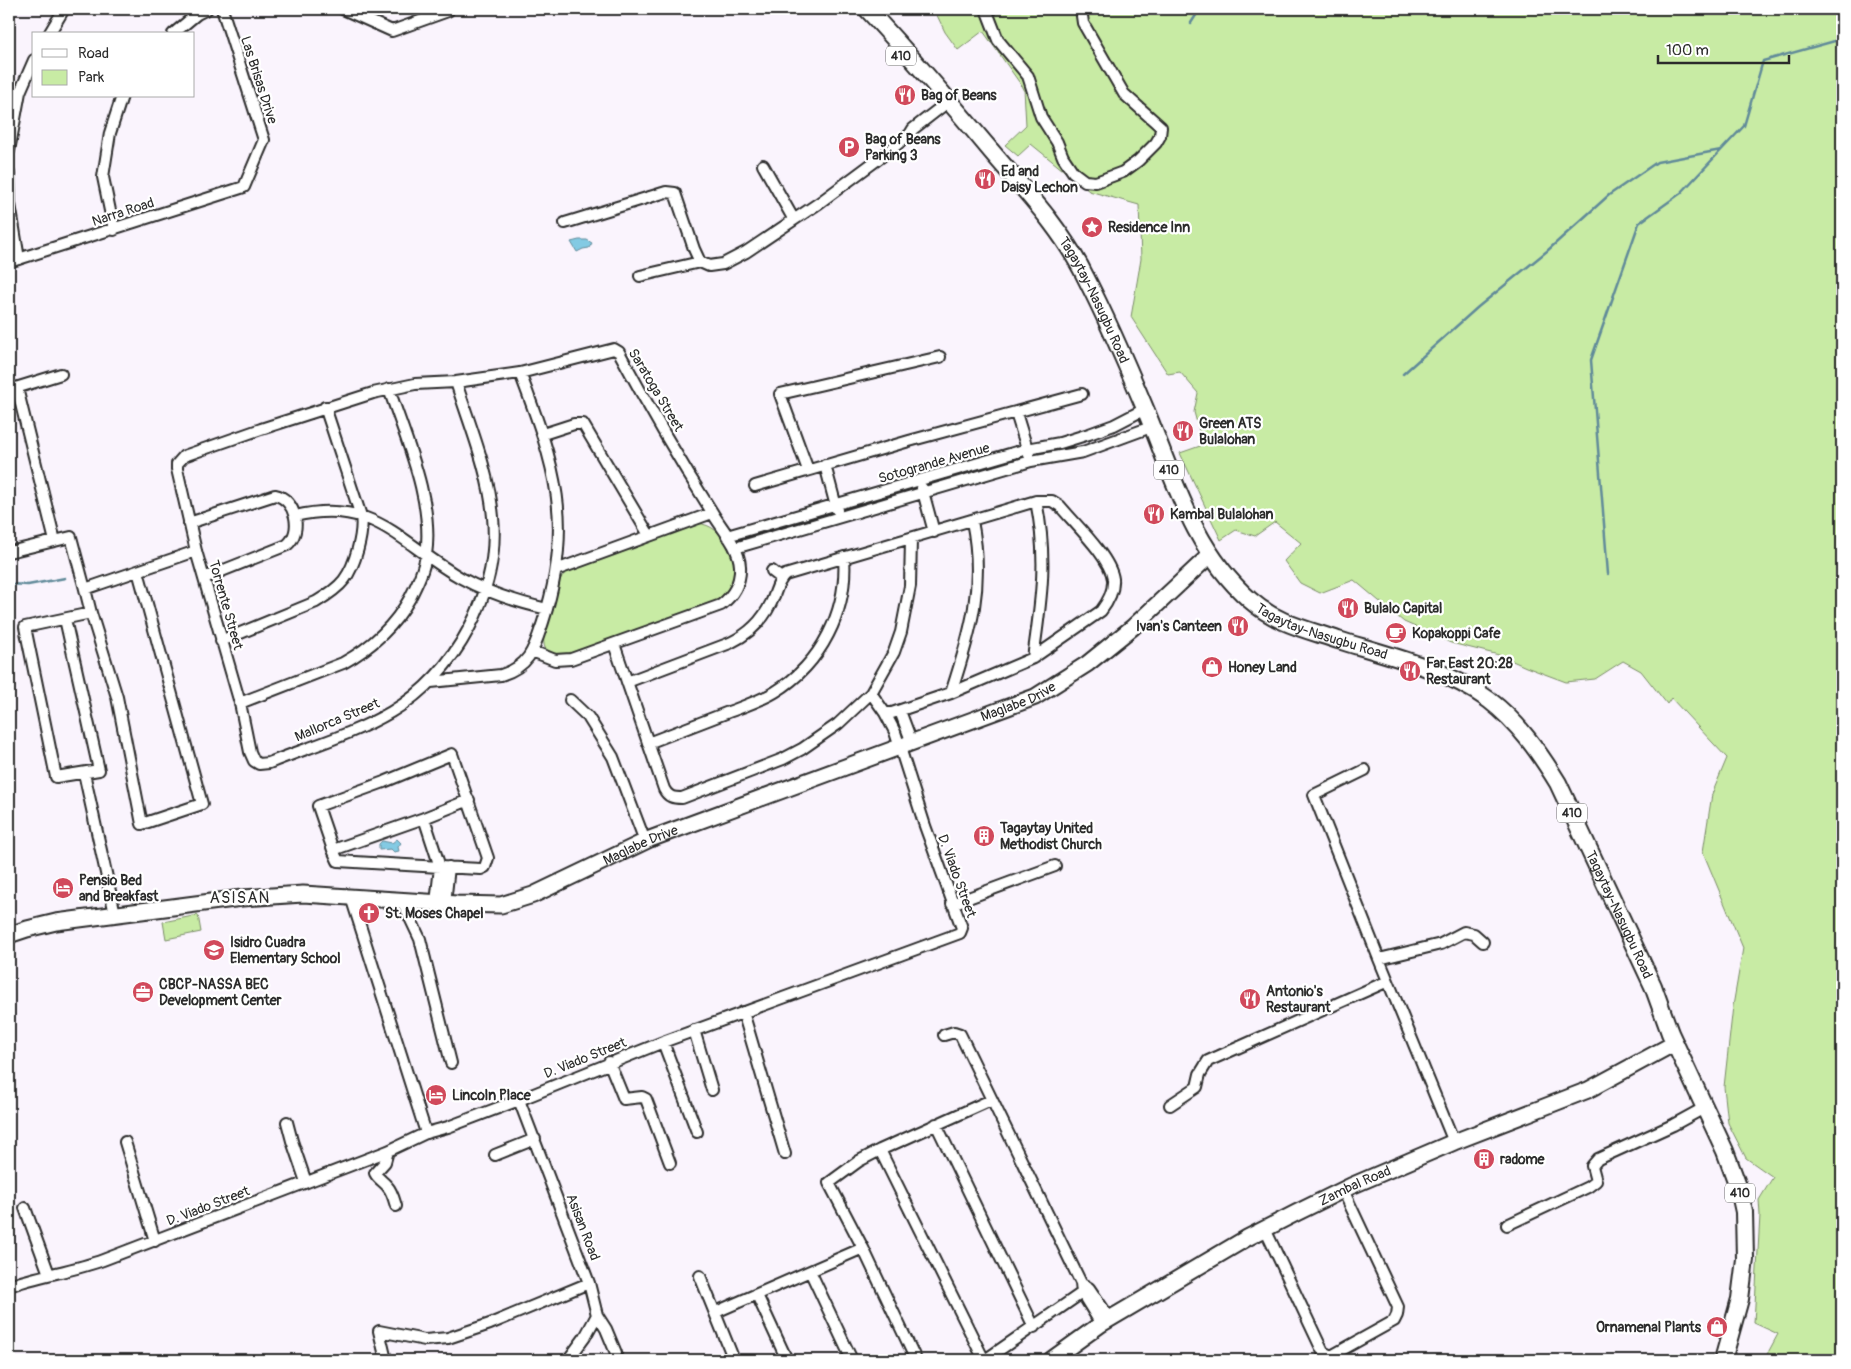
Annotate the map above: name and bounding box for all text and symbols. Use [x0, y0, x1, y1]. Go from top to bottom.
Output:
legend [32, 32, 195, 98]
scale bar [1658, 32, 1790, 64]
street label: Las Brisas Drive [237, 34, 281, 126]
text: 100 m [1666, 41, 1709, 60]
text: Road [78, 44, 109, 63]
road number: 410 [886, 46, 916, 66]
text: Park [78, 68, 105, 87]
restaurant icon: Bag of Beans [893, 83, 917, 107]
place label: Bag of Beans [921, 87, 997, 104]
place label: Bag of Beans Parking 3 [865, 131, 941, 164]
parking icon: Bag of Beans Parking 3 [837, 135, 861, 159]
place label: Ed and Daisy Lechon [1001, 163, 1078, 196]
restaurant icon: Ed and Daisy Lechon [973, 167, 997, 191]
street label: Narra Road [90, 194, 156, 230]
place icon: Residence Inn [1080, 215, 1104, 239]
place label: Residence Inn [1108, 219, 1190, 236]
street label: Tagaytay-Nasugbu Road [1056, 233, 1133, 366]
street label: Saratoga Street [625, 346, 688, 435]
place label: Green ATS Bulalohan [1199, 415, 1261, 448]
restaurant icon: Green ATS Bulalohan [1171, 419, 1195, 443]
street label: Sotogrande Avenue [876, 439, 992, 487]
road number: 410 [1154, 460, 1184, 480]
restaurant icon: Kambal Bulalohan [1142, 502, 1166, 526]
place label: Kambal Bulalohan [1170, 506, 1273, 523]
street label: Torrente Street [205, 558, 247, 652]
restaurant icon: Bulalo Capital [1336, 596, 1360, 620]
street label: Tagaytay-Nasugbu Road [1253, 599, 1390, 663]
place label: Bulalo Capital [1364, 600, 1442, 617]
restaurant icon: Ivan's Canteen [1226, 614, 1250, 638]
place label: Ivan's Canteen [1136, 618, 1222, 635]
cafe icon: Kopakoppi Cafe [1384, 621, 1408, 645]
place label: Kopakoppi Cafe [1412, 625, 1501, 642]
shop icon: Honey Land [1200, 655, 1224, 679]
place label: Far East 20:28 Restaurant [1426, 655, 1513, 688]
place label: Honey Land [1228, 659, 1297, 676]
restaurant icon: Far East 20:28 Restaurant [1398, 659, 1422, 683]
street label: Maglabe Drive [978, 678, 1059, 725]
street label: Mallorca Street [292, 694, 382, 745]
road number: 410 [1557, 804, 1587, 822]
place label: Tagaytay United Methodist Church [999, 820, 1102, 853]
street label: Maglabe Drive [600, 821, 680, 869]
building icon: Tagaytay United Methodist Church [972, 824, 996, 848]
street label: D. Viado Street [934, 832, 980, 920]
street label: Tagaytay-Nasugbu Road [1582, 848, 1657, 981]
place label: Pensio Bed and Breakfast [79, 872, 159, 905]
hotel icon: Pensio Bed and Breakfast [51, 876, 75, 900]
district label: ASISAN [210, 888, 270, 908]
church icon: St. Moses Chapel [357, 901, 381, 925]
place label: St. Moses Chapel [385, 905, 484, 922]
place label: Isidro Cuadra Elementary School [230, 934, 341, 967]
school or university icon: Isidro Cuadra Elementary School [202, 938, 226, 962]
place label: CBCP-NASSA BEC Development Center [159, 976, 283, 1009]
office icon: CBCP-NASSA BEC Development Center [131, 980, 155, 1004]
place label: Antonio's Restaurant [1266, 983, 1331, 1016]
restaurant icon: Antonio's Restaurant [1238, 987, 1262, 1011]
street label: D. Viado Street [541, 1034, 629, 1082]
hotel icon: Lincoln Place [424, 1083, 448, 1107]
place label: Lincoln Place [452, 1087, 532, 1104]
building icon: radome [1472, 1147, 1496, 1171]
place label: radome [1500, 1151, 1546, 1168]
street label: Zambal Road [1316, 1162, 1393, 1209]
street label: D. Viado Street [164, 1182, 252, 1230]
road number: 410 [1725, 1184, 1755, 1202]
street label: Asisan Road [562, 1191, 604, 1263]
shop icon: Ornamenal Plants [1705, 1315, 1729, 1339]
place label: Ornamenal Plants [1596, 1319, 1702, 1336]

